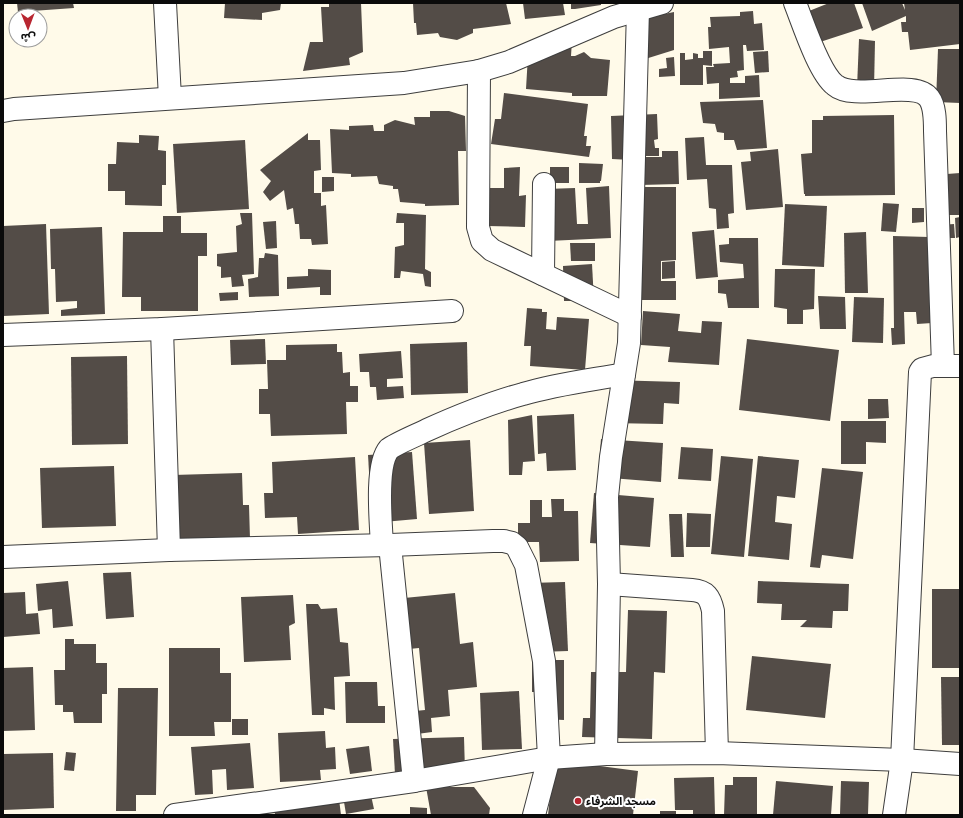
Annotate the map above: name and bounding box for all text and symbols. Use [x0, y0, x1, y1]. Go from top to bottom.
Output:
north arrow [8, 8, 48, 48]
text: ش [21, 31, 36, 45]
place label: مسجد الشرفاء [586, 794, 656, 808]
marker: مسجد الشرفاء [573, 796, 583, 806]

